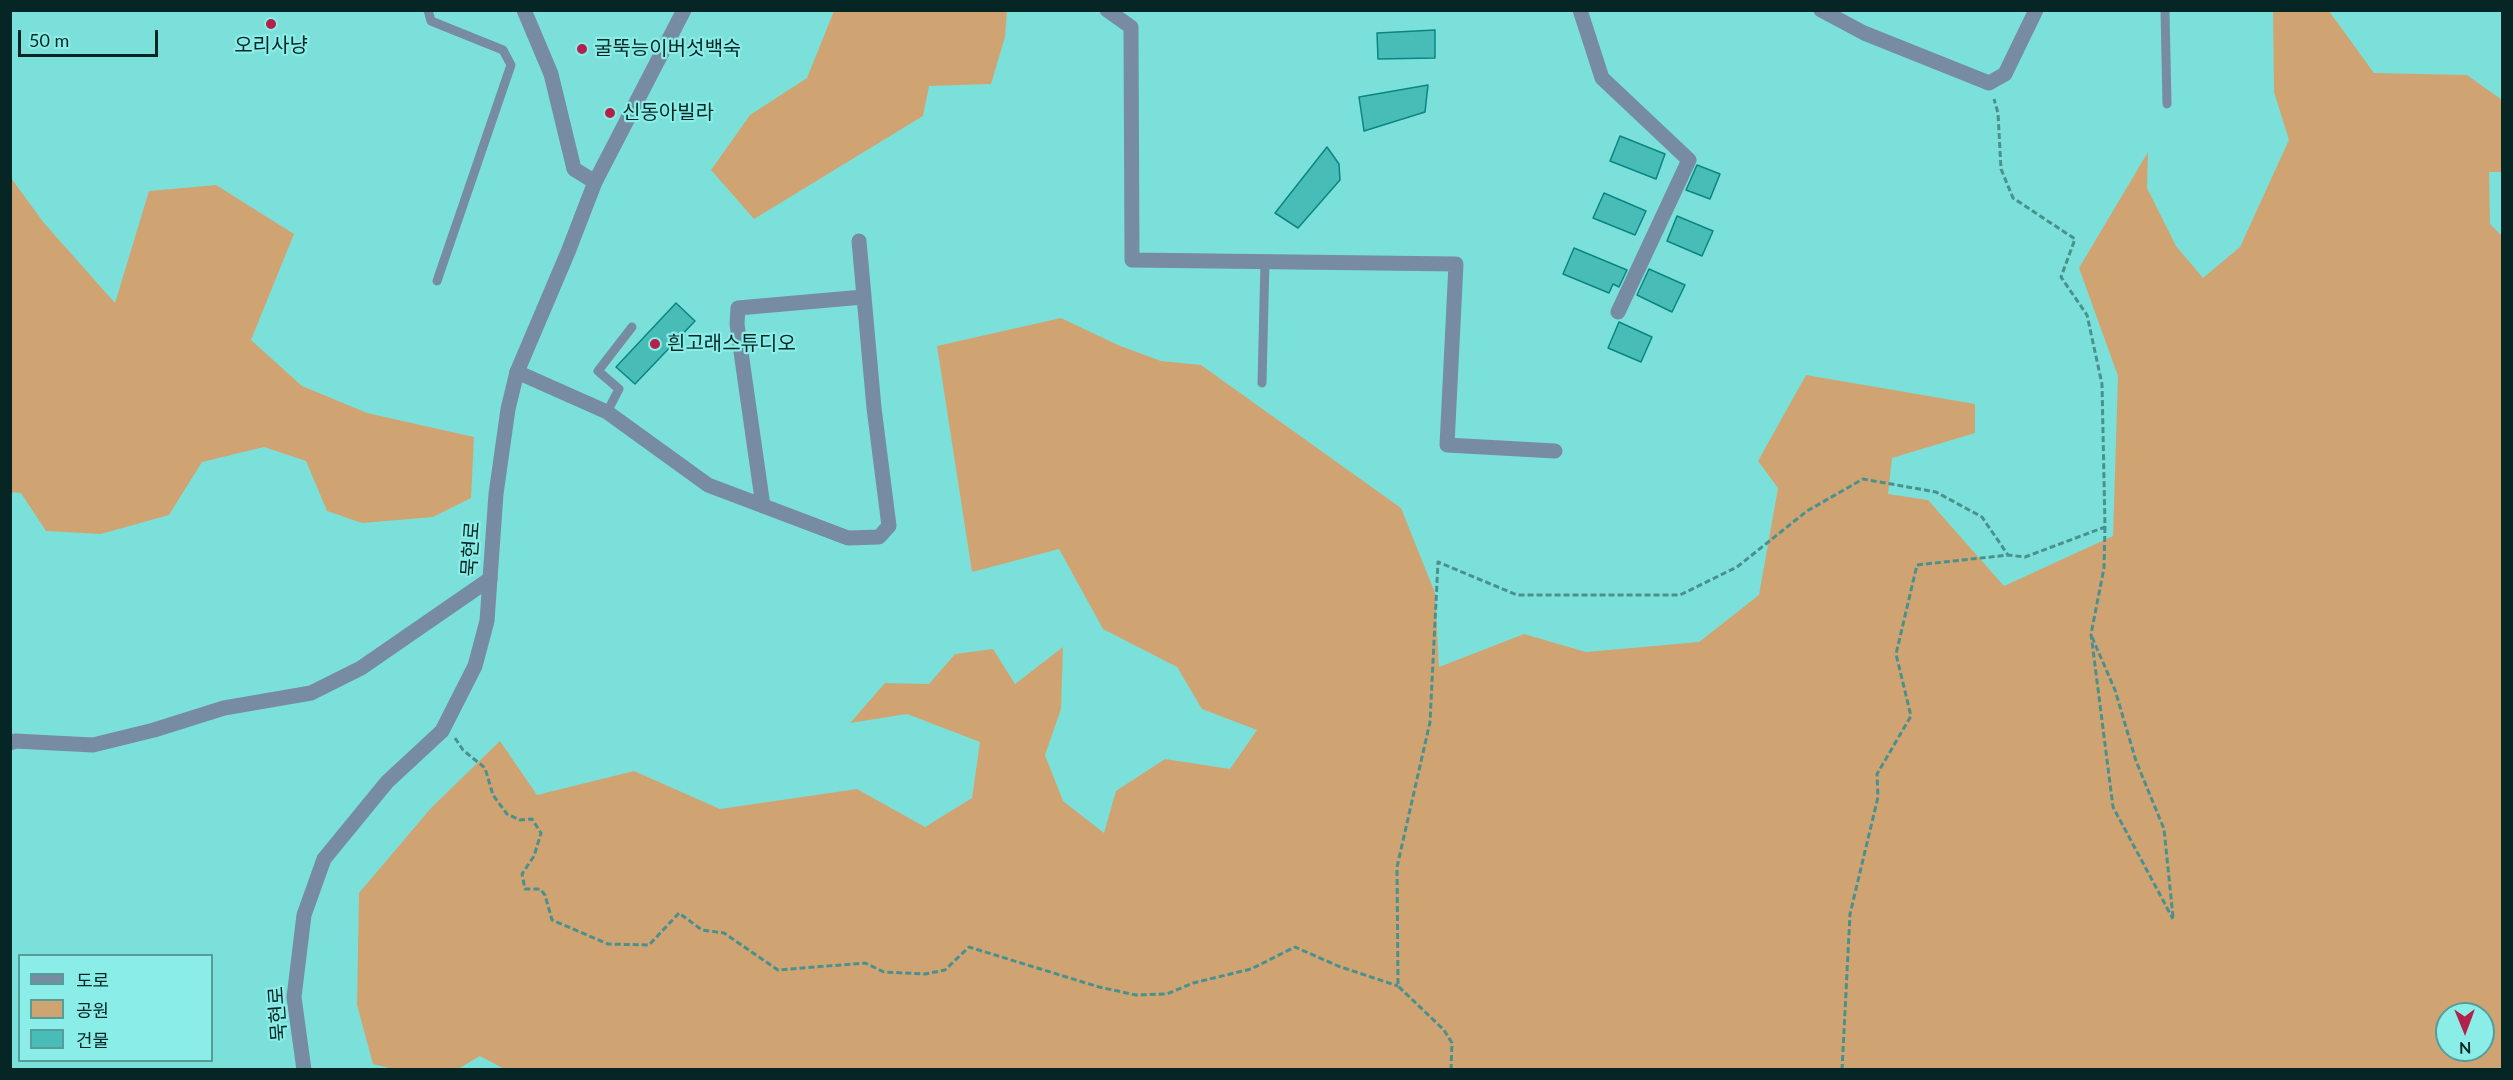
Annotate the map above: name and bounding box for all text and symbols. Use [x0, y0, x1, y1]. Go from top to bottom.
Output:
marker: 오리사냥 [264, 17, 278, 31]
scale bar [21, 18, 160, 56]
text: 50 m [29, 29, 69, 51]
place label: 오리사냥 [234, 34, 308, 58]
place label: 굴뚝능이버섯백숙 [594, 37, 741, 61]
marker: 굴뚝능이버섯백숙 [575, 42, 589, 56]
place label: 신동아빌라 [622, 101, 714, 125]
marker: 신동아빌라 [603, 106, 617, 120]
place label: 흰고래스튜디오 [667, 332, 796, 356]
marker: 흰고래스튜디오 [648, 337, 662, 351]
street label: 묵현로 [457, 521, 485, 577]
legend [18, 954, 213, 1062]
text: 도로 [76, 969, 109, 991]
street label: 묵현로 [264, 986, 292, 1042]
text: 공원 [76, 999, 109, 1021]
north arrow [2435, 1002, 2495, 1062]
text: 건물 [76, 1029, 109, 1051]
text: N [2459, 1039, 2472, 1058]

